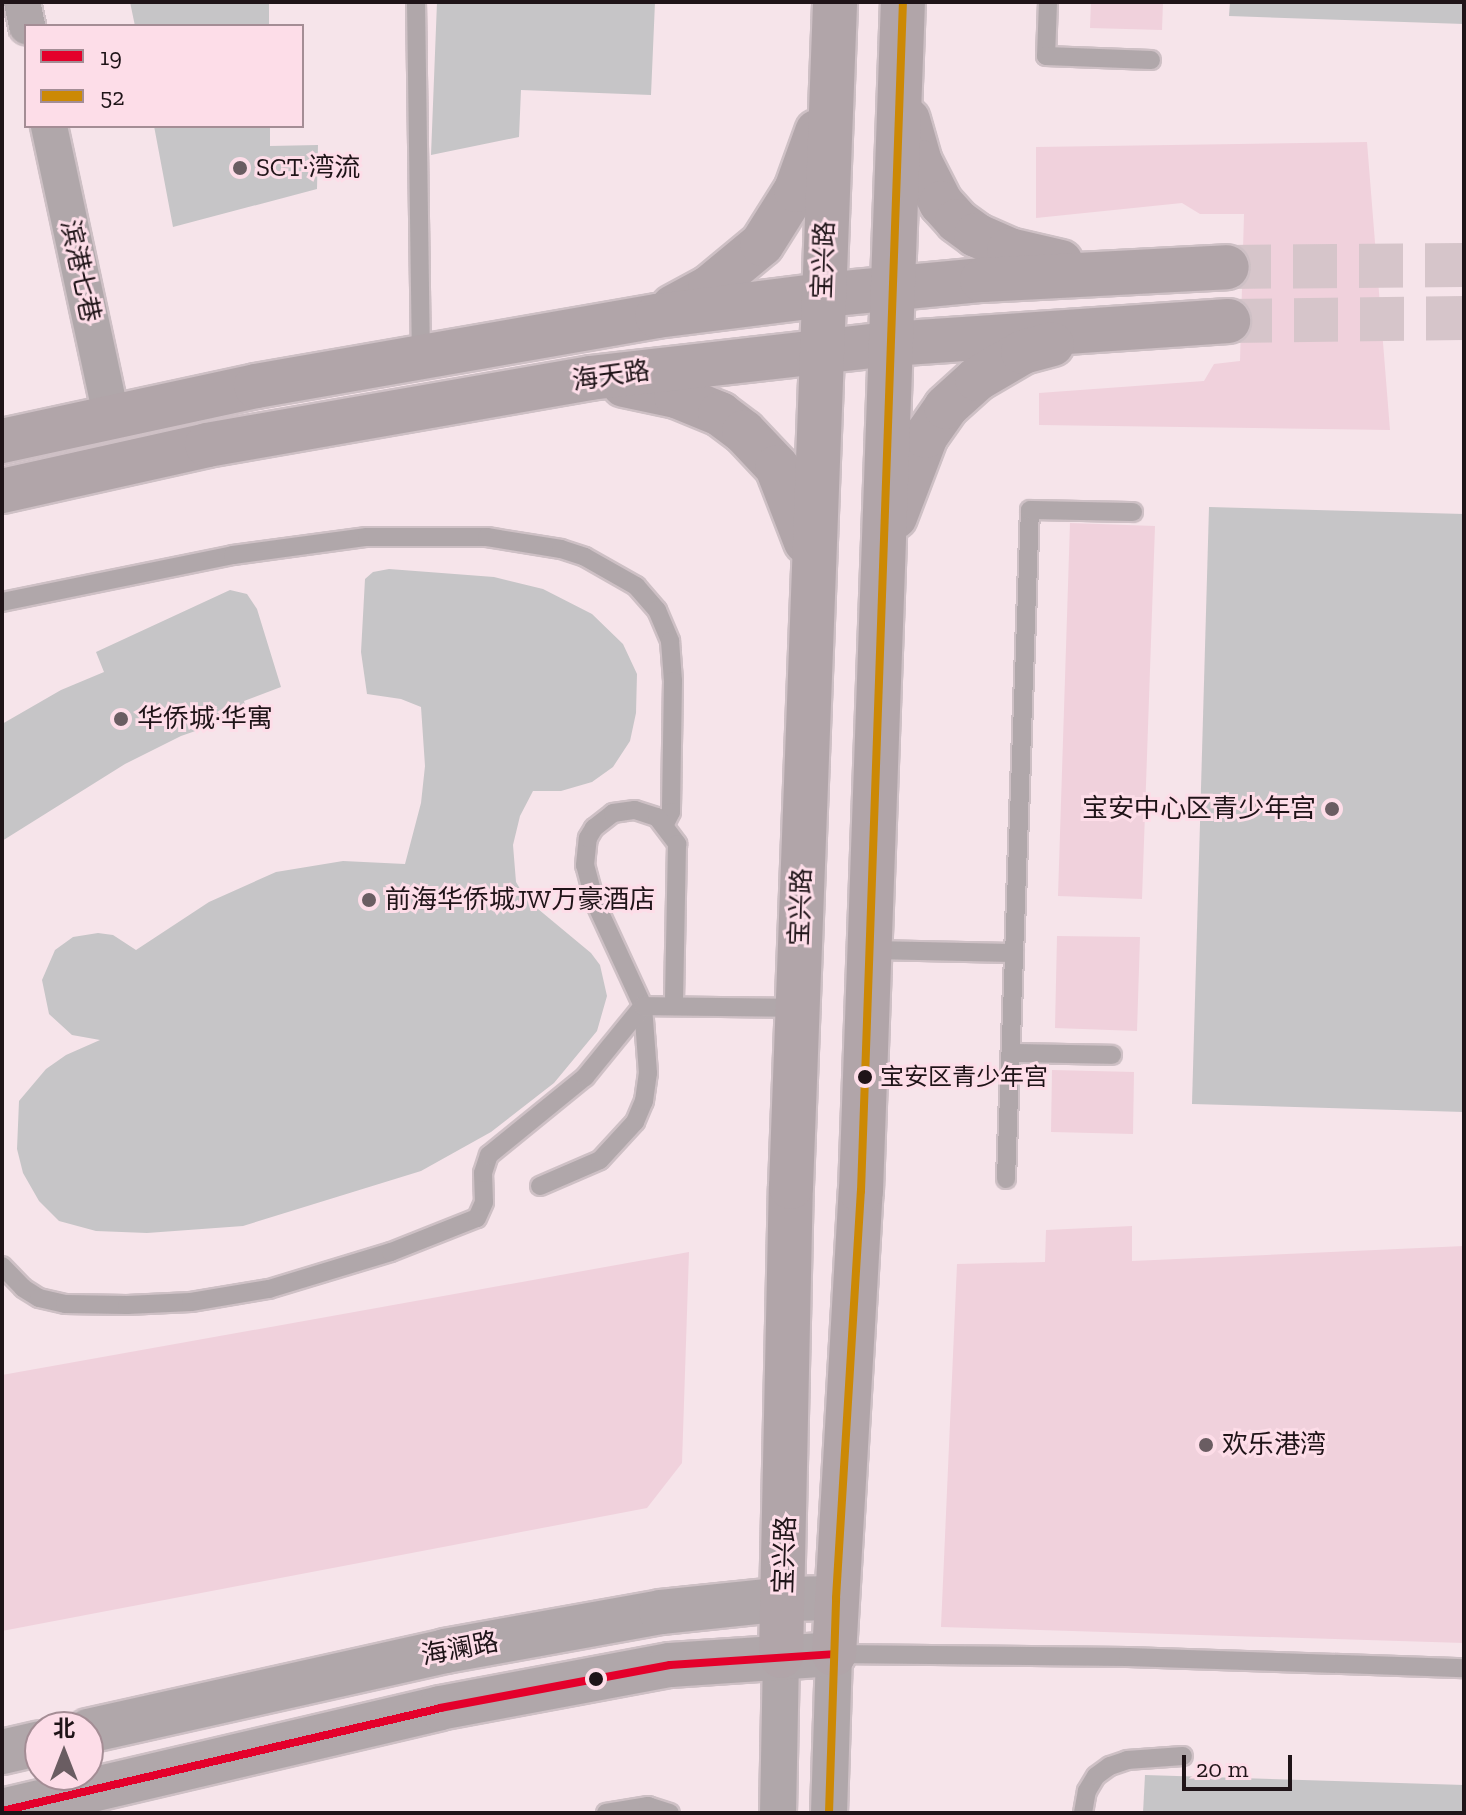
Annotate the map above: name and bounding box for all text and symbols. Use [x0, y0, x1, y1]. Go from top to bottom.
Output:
legend [24, 24, 304, 128]
text: 19 [100, 42, 122, 71]
text: 52 [100, 82, 125, 111]
place label: SCT·湾流 [256, 152, 360, 184]
marker: SCT·湾流 [231, 159, 249, 177]
street label: 滨港七巷 [54, 217, 106, 325]
street label: 宝兴路 [807, 220, 841, 300]
street label: 海天路 [570, 355, 652, 397]
place label: 华侨城·华寓 [137, 703, 273, 735]
marker: 华侨城·华寓 [112, 710, 130, 728]
place label: 宝安中心区青少年宫 [1082, 793, 1316, 825]
marker: 宝安中心区青少年宫 [1323, 800, 1341, 818]
street label: 宝兴路 [784, 867, 818, 947]
place label: 前海华侨城JW万豪酒店 [385, 884, 655, 916]
marker: 前海华侨城JW万豪酒店 [360, 891, 378, 909]
place label: 宝安区青少年宫 [880, 1063, 1048, 1091]
marker: 宝安区青少年宫 [857, 1069, 873, 1085]
place label: 欢乐港湾 [1222, 1429, 1326, 1461]
marker: 欢乐港湾 [1197, 1436, 1215, 1454]
street label: 宝兴路 [768, 1515, 802, 1595]
street label: 海澜路 [419, 1626, 501, 1672]
unlabelled marker [588, 1671, 604, 1687]
north arrow [24, 1711, 104, 1791]
text: 北 [53, 1715, 75, 1742]
scale bar [1186, 1739, 1296, 1789]
text: 20 m [1196, 1754, 1248, 1783]

